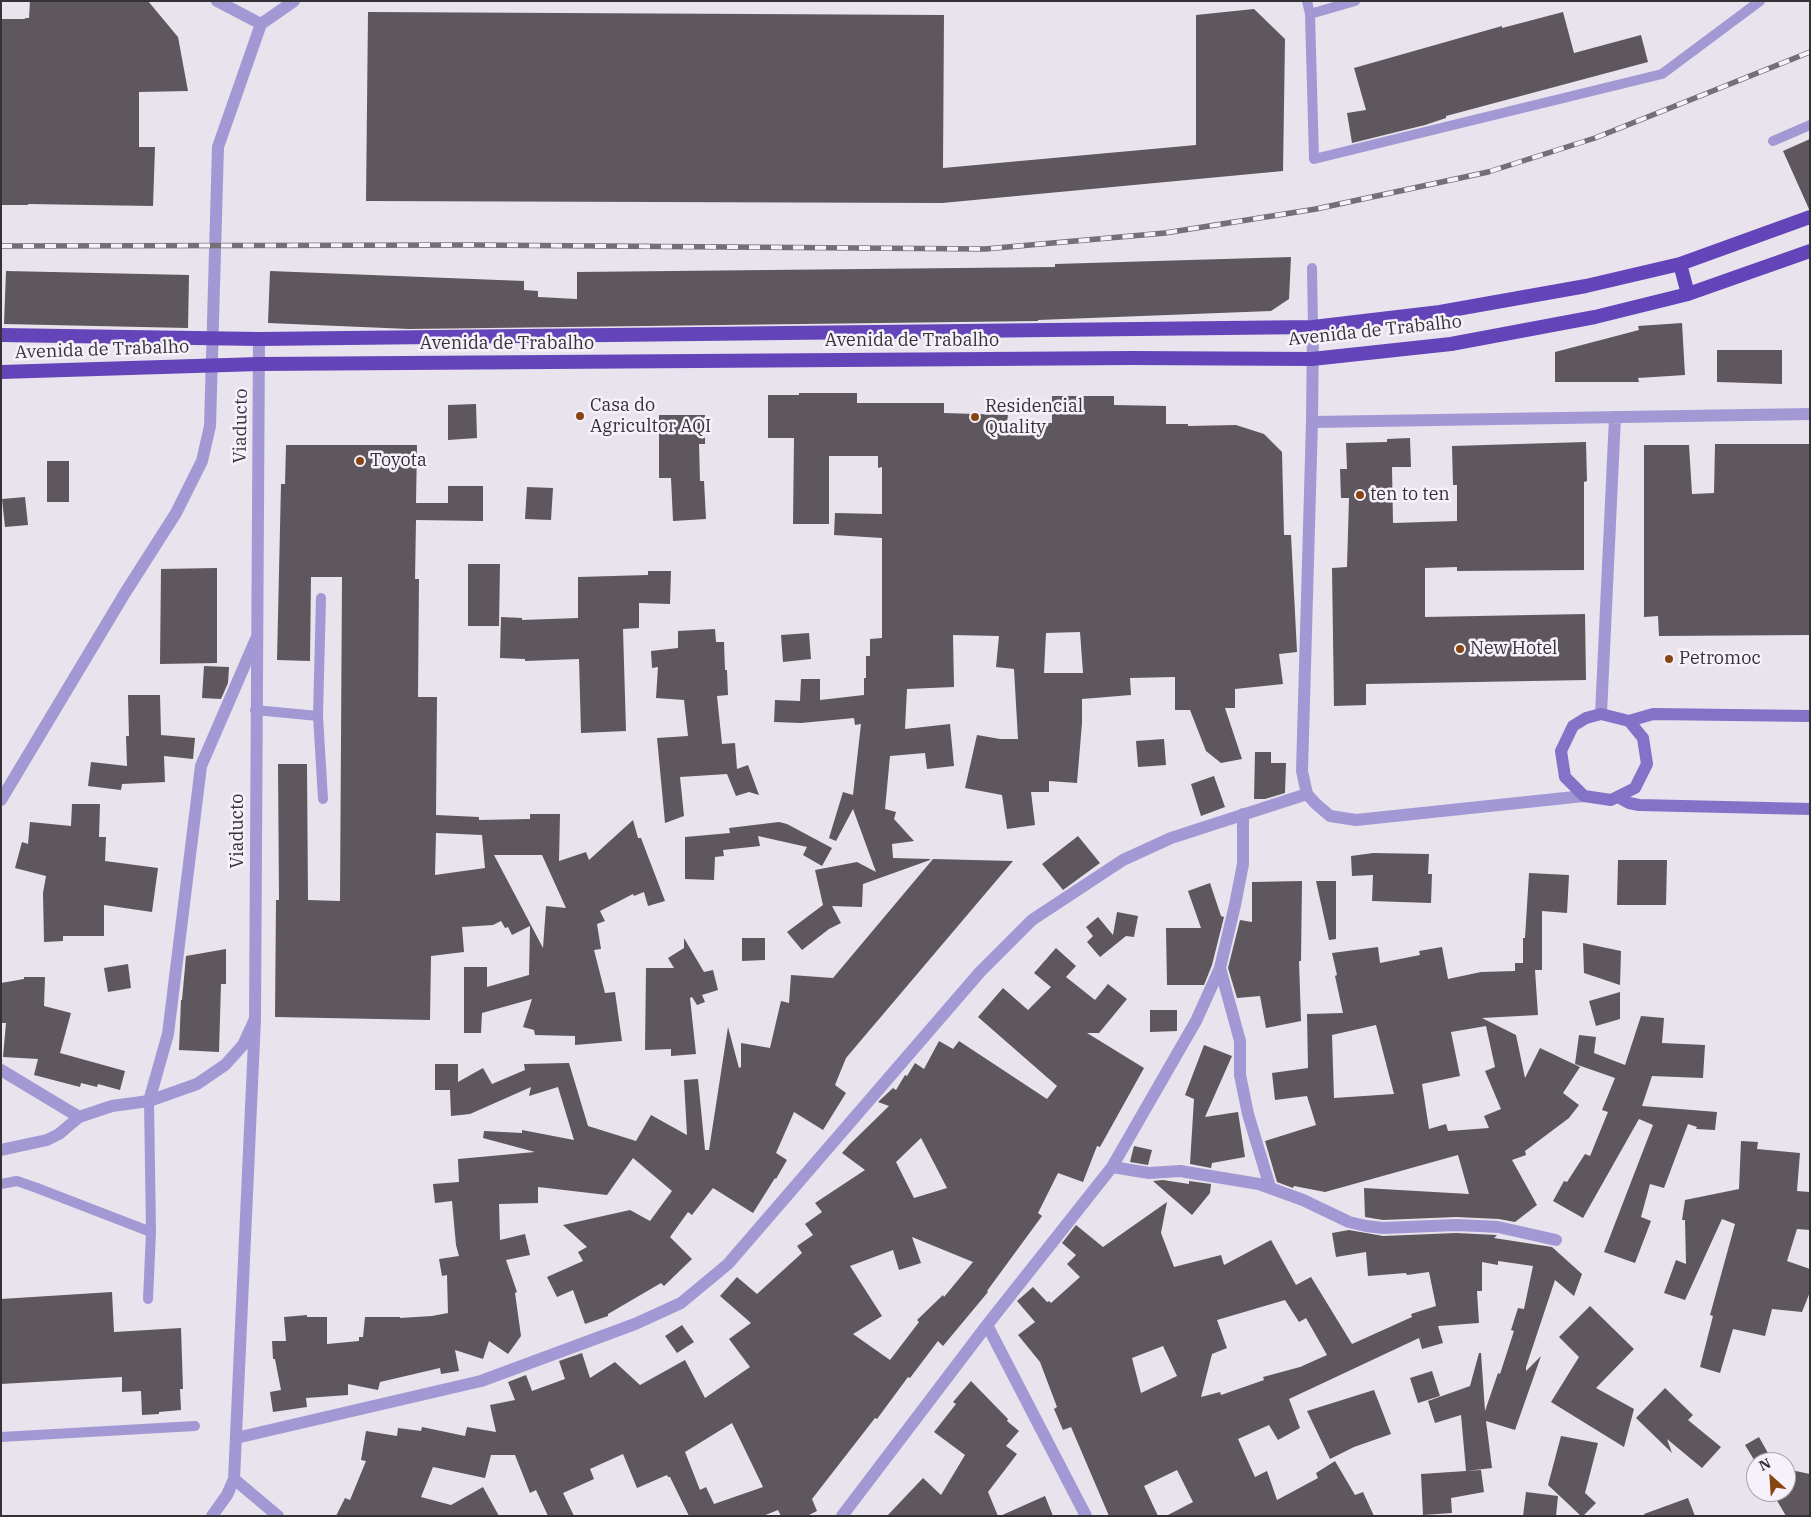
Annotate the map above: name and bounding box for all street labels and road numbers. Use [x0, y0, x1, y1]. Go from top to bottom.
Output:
street label: Avenida de Trabalho [1287, 311, 1463, 351]
street label: Avenida de Trabalho [825, 330, 999, 352]
street label: Avenida de Trabalho [420, 333, 594, 355]
street label: Avenida de Trabalho [14, 336, 190, 364]
street label: Viaducto [230, 388, 252, 464]
street label: Viaducto [227, 794, 249, 868]

